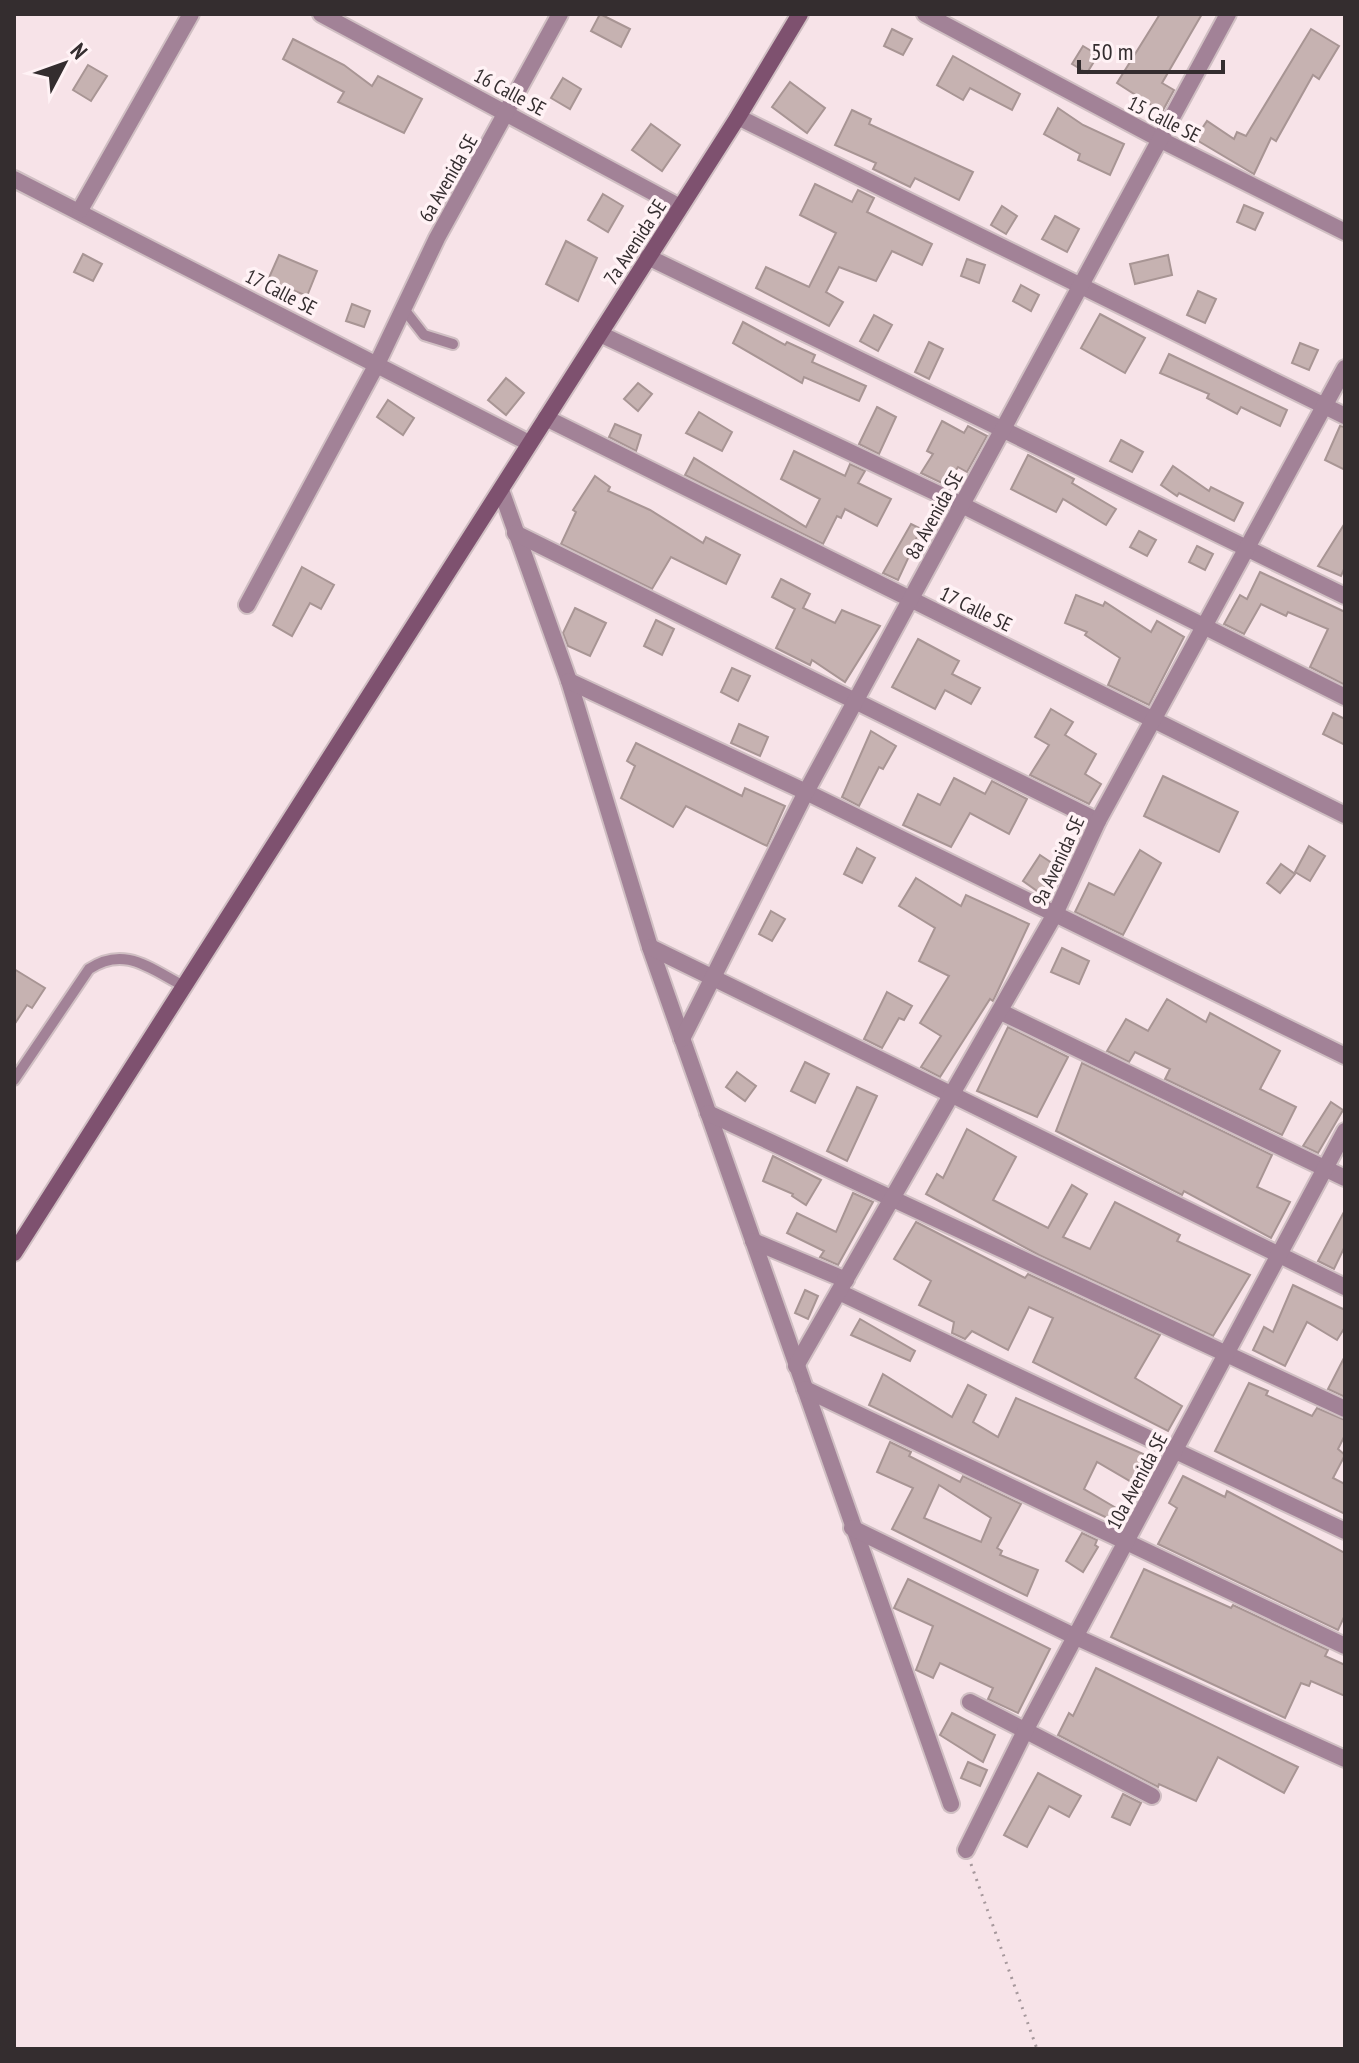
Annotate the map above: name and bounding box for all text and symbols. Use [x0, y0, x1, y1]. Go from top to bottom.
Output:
north arrow [24, 24, 104, 104]
scale bar [1079, 24, 1223, 74]
text: 50 m [1091, 36, 1133, 67]
text: N [65, 37, 94, 65]
street label: 16 Calle SE [469, 62, 551, 122]
street label: 15 Calle SE [1123, 90, 1205, 148]
street label: 6a Avenida SE [413, 130, 483, 226]
street label: 7a Avenida SE [598, 194, 672, 290]
street label: 17 Calle SE [241, 263, 321, 321]
street label: 8a Avenida SE [899, 466, 969, 564]
street label: 17 Calle SE [936, 580, 1016, 638]
street label: 9a Avenida SE [1026, 812, 1090, 910]
street label: 10a Avenida SE [1101, 1428, 1173, 1534]

